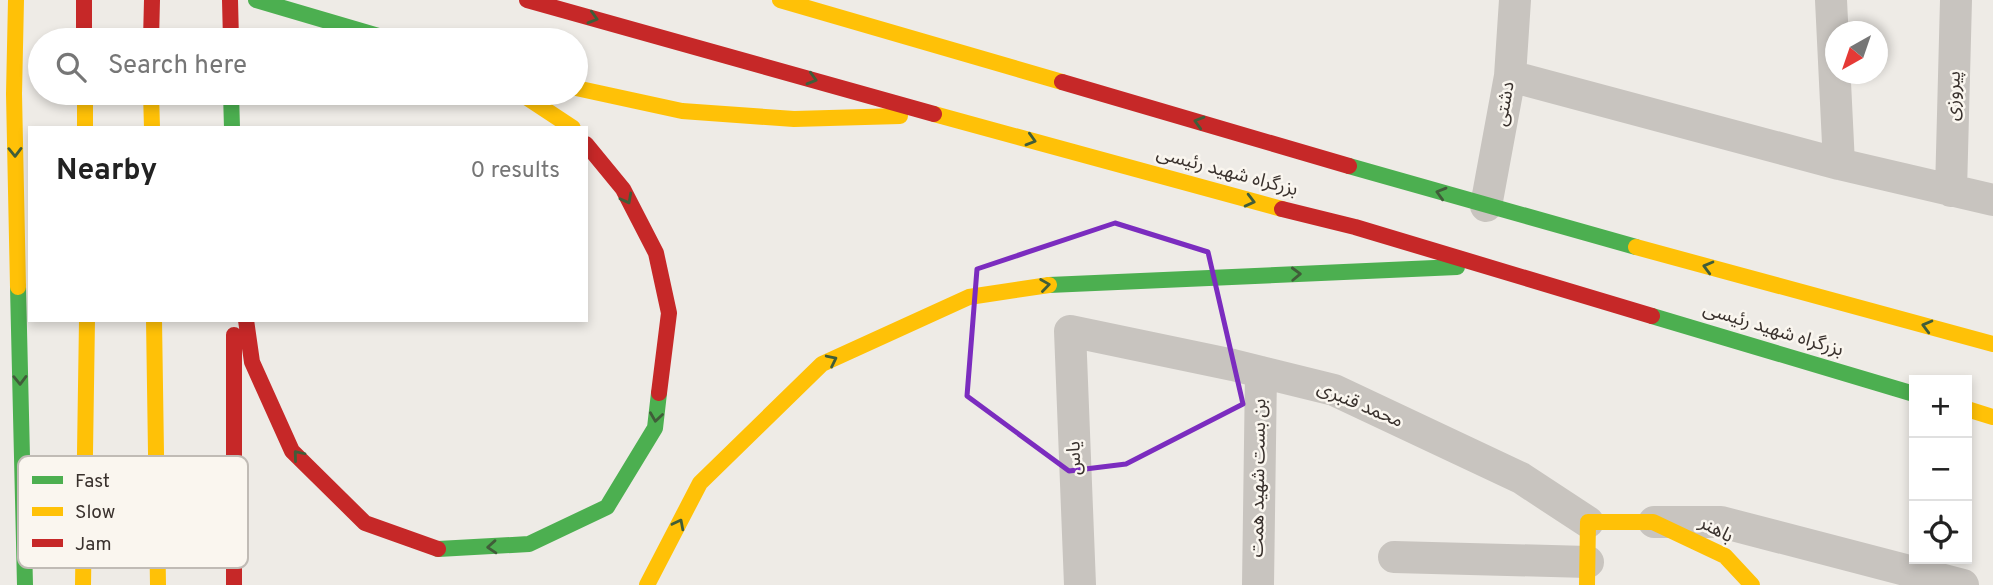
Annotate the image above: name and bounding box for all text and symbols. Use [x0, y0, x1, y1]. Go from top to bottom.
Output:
one-way arrow [587, 9, 599, 24]
north arrow [1825, 21, 1888, 84]
search box [28, 28, 588, 105]
icon: search [52, 48, 90, 86]
text: Search here [108, 50, 247, 83]
street label: پیروزی [1941, 70, 1967, 122]
one-way arrow [806, 71, 818, 86]
street label: دشتی [1489, 80, 1521, 128]
one-way arrow [1193, 116, 1205, 131]
one-way arrow [1025, 132, 1037, 147]
street label: بزرگراه شهید رئیسی [1154, 142, 1300, 202]
one-way arrow [7, 147, 23, 158]
text: Nearby [56, 153, 157, 190]
text: 0 results [471, 157, 560, 186]
one-way arrow [1435, 187, 1447, 202]
one-way arrow [619, 191, 632, 204]
one-way arrow [1244, 193, 1256, 207]
one-way arrow [1702, 260, 1714, 275]
one-way arrow [1291, 266, 1302, 281]
one-way arrow [1039, 278, 1050, 293]
street label: بزرگراه شهید رئیسی [1700, 297, 1846, 363]
one-way arrow [1921, 320, 1933, 334]
one-way arrow [825, 354, 837, 368]
one-way arrow [12, 375, 28, 385]
map controls [1909, 375, 1972, 564]
button: + [1909, 375, 1972, 438]
street label: محمد قنبری [1313, 376, 1407, 434]
street label: بن بست شهید همت [1246, 398, 1272, 558]
one-way arrow [649, 411, 664, 423]
button: − [1909, 438, 1972, 501]
street label: یاس [1062, 440, 1088, 476]
one-way arrow [294, 450, 306, 463]
legend [18, 456, 248, 568]
text: Fast [75, 470, 110, 494]
text: Slow [75, 501, 115, 525]
button: locate [1909, 501, 1972, 564]
street label: باهنر [1694, 511, 1737, 549]
one-way arrow [670, 519, 684, 531]
text: Jam [75, 533, 112, 557]
one-way arrow [486, 539, 497, 554]

